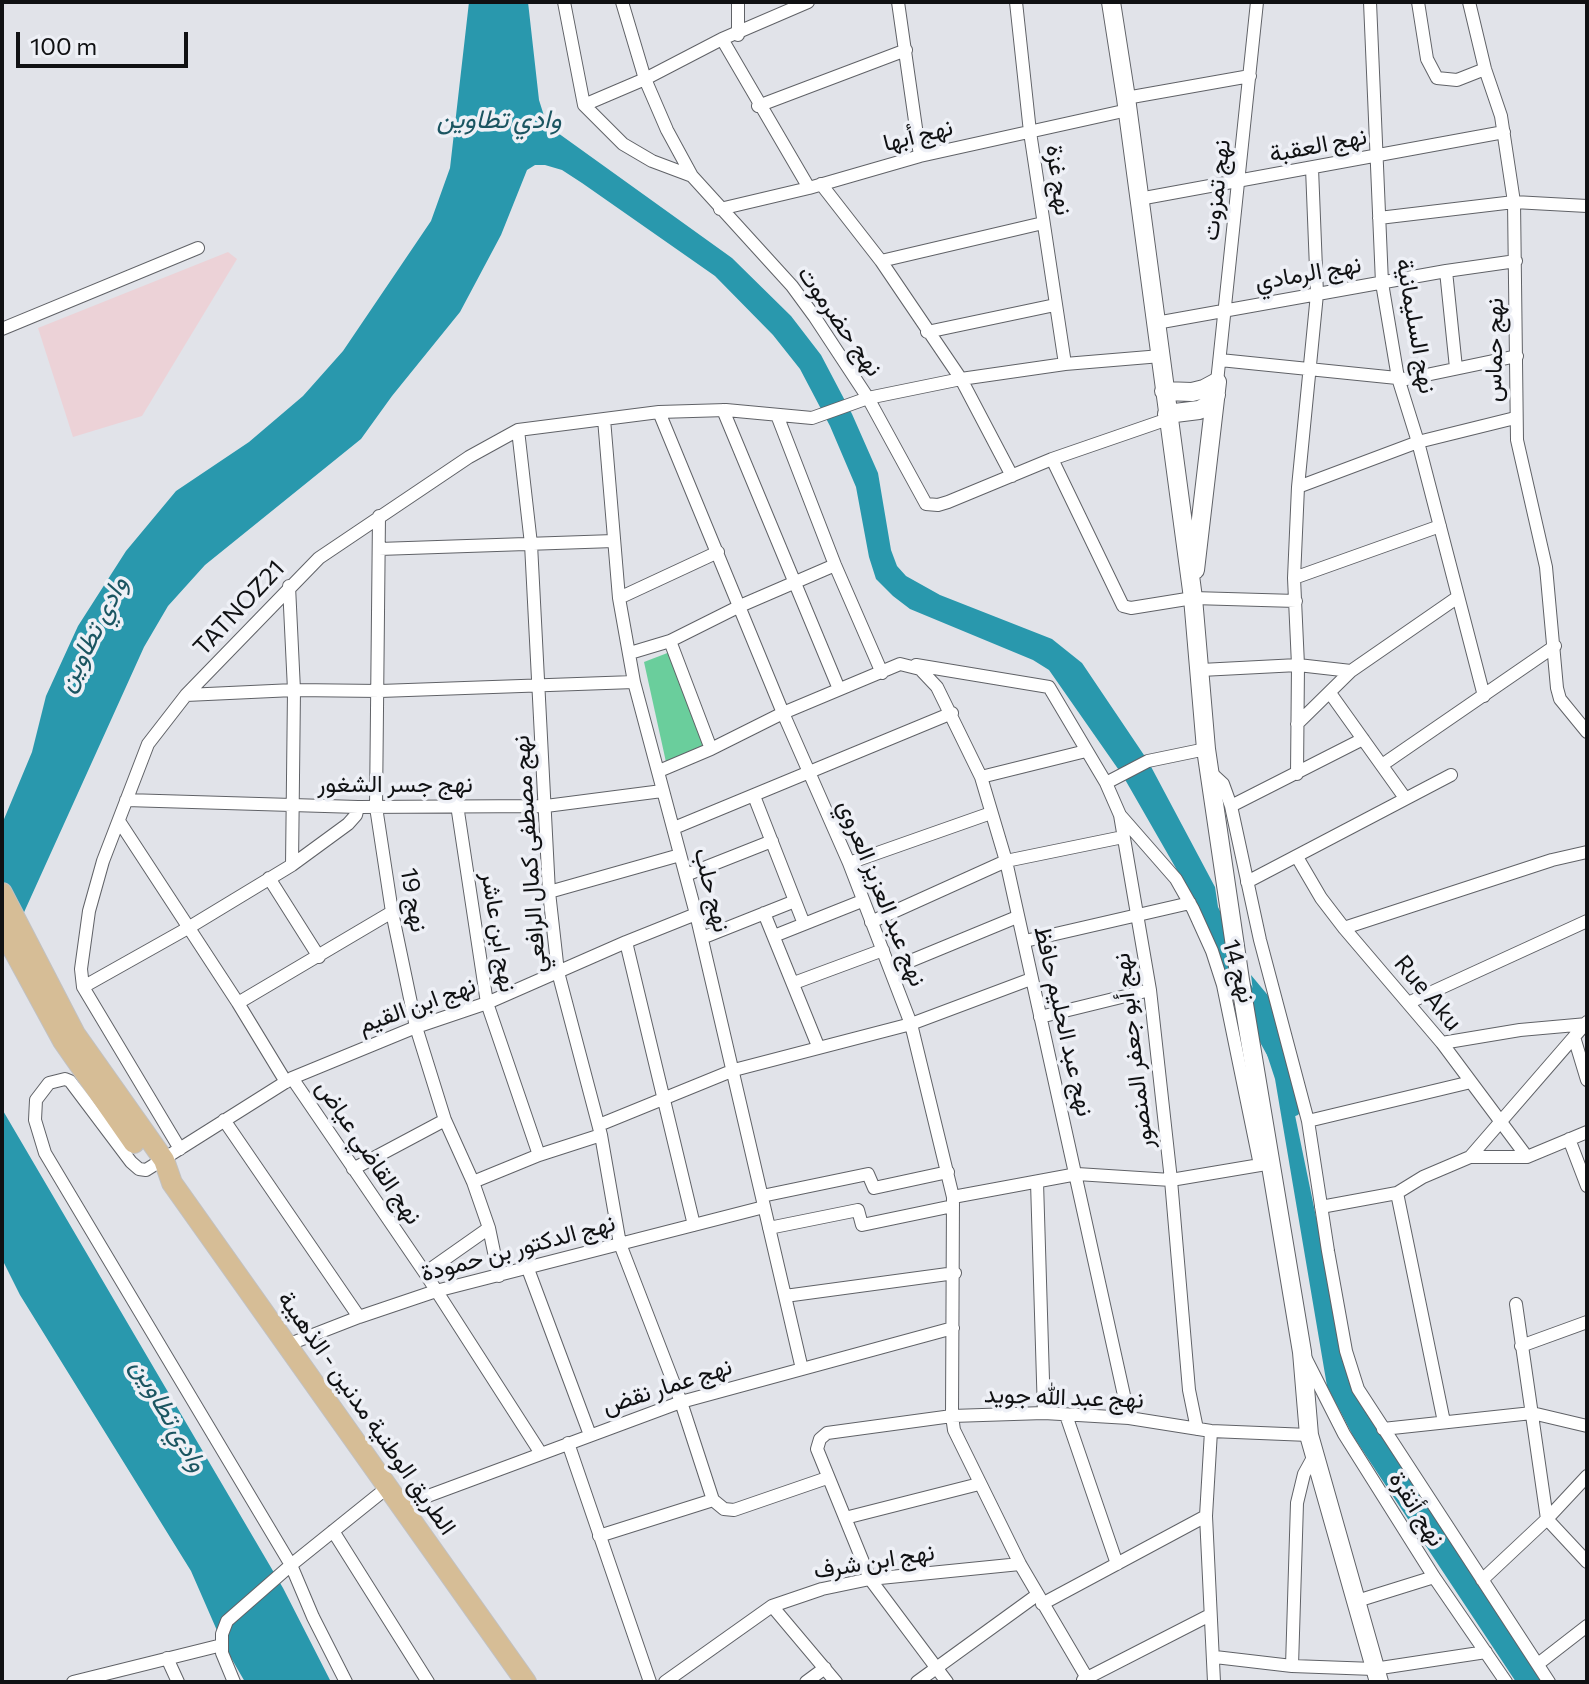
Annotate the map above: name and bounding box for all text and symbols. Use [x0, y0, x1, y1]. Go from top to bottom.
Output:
scale bar [20, 16, 192, 66]
text: 100 m [30, 31, 97, 60]
water label: وادي تطاوين [437, 103, 561, 135]
street label: نهج أبها [880, 112, 956, 158]
street label: نهج العقبة [1267, 121, 1369, 169]
street label: نهج تمزوت [1196, 138, 1236, 242]
street label: نهج غزة [1040, 143, 1078, 217]
street label: نهج الرمادي [1253, 250, 1363, 296]
street label: نهج السليمانية [1390, 256, 1442, 396]
street label: نهج حضرموت [791, 260, 889, 382]
street label: نهج حماس [1479, 298, 1509, 402]
street label: TATNOZ21 [188, 554, 290, 662]
water label: وادي تطاوين [50, 571, 134, 697]
street label: نهج مصطفى كمال الرافعي [506, 734, 552, 974]
street label: نهج جسر الشغور [317, 770, 473, 798]
street label: نهج عبد العزيز العروي [831, 796, 933, 990]
street label: نهج حلب [688, 845, 736, 935]
street label: نهج 19 [394, 866, 434, 934]
street label: نهج ابن عاشر [475, 870, 523, 994]
street label: نهج عبد الحليم حافظ [1028, 923, 1100, 1119]
street label: نهج 14 [1216, 936, 1262, 1006]
street label: Rue Aku [1388, 949, 1468, 1037]
street label: نهج أبو جعفر المنصور [1107, 951, 1159, 1151]
street label: نهج ابن القيم [354, 970, 480, 1040]
street label: نهج القاضي عياض [310, 1074, 428, 1230]
street label: نهج الدكتور بن حمودة [418, 1208, 618, 1288]
street label: الطريق الوطنية مدنين - الذهيبة [272, 1286, 462, 1540]
street label: نهج عمار نقض [599, 1352, 735, 1420]
water label: وادي تطاوين [124, 1353, 214, 1477]
street label: نهج عبد الله جويد [984, 1380, 1144, 1414]
street label: نهج أنقرة [1383, 1466, 1451, 1552]
street label: نهج ابن شرف [812, 1537, 936, 1585]

